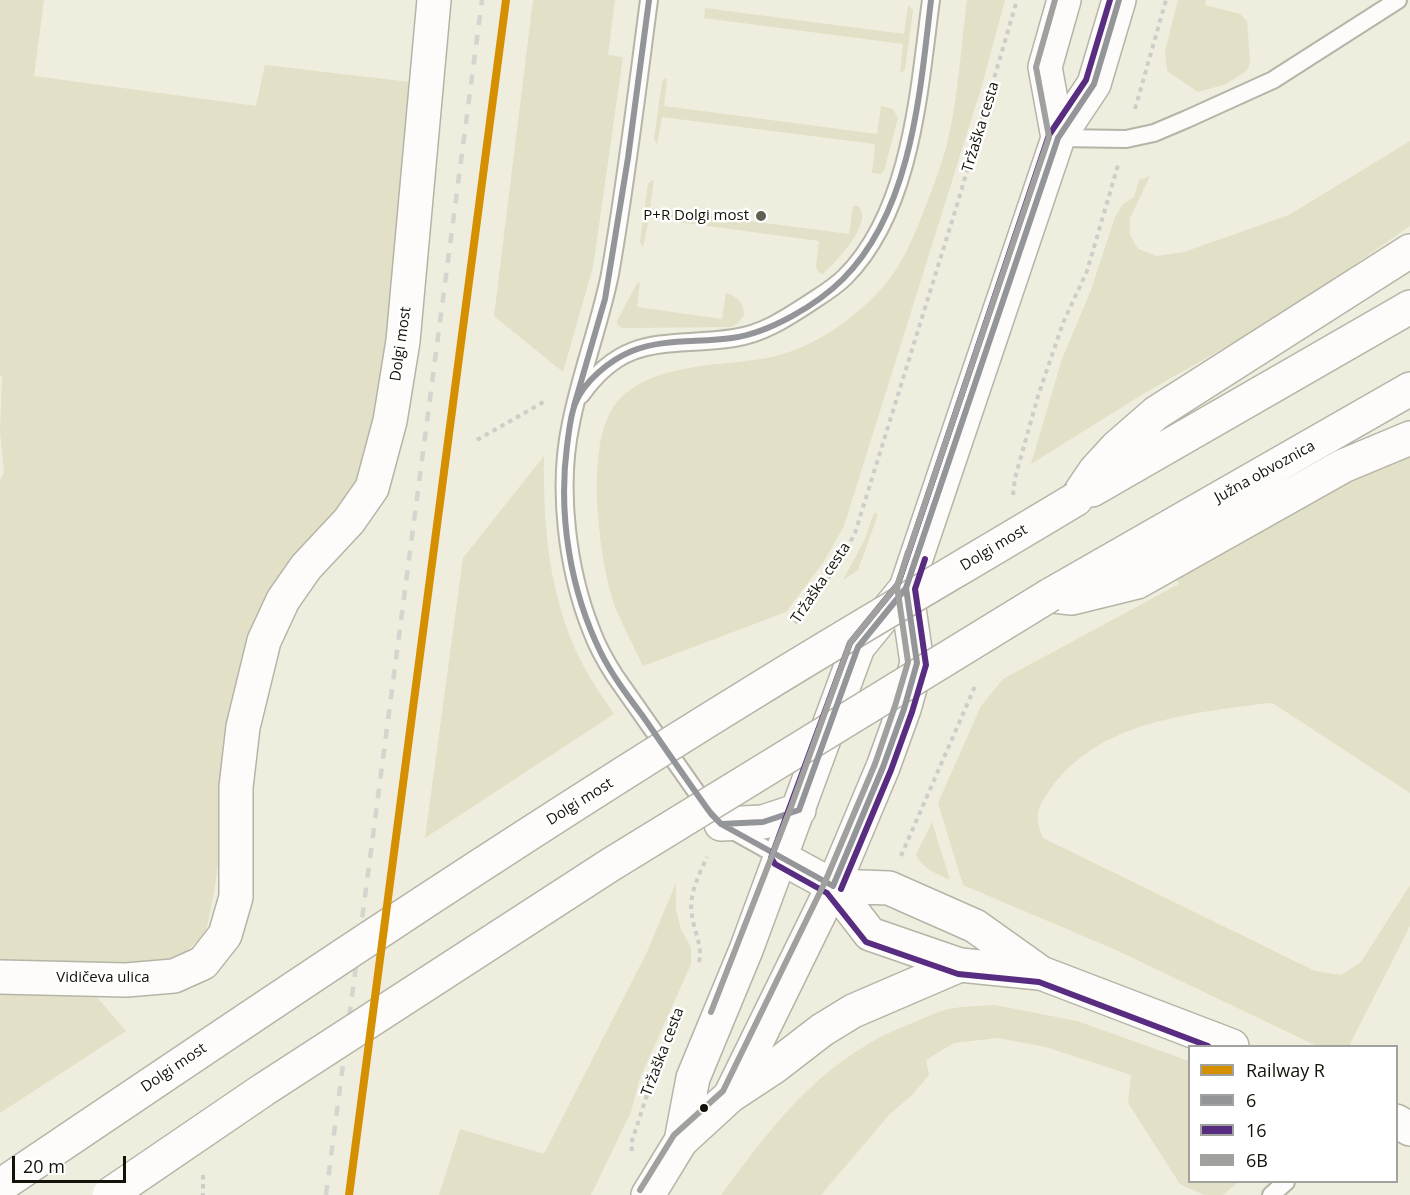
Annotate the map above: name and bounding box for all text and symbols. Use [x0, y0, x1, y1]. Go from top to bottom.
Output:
street label: Tržaška cesta [959, 80, 1003, 174]
place label: P+R Dolgi most [643, 207, 749, 225]
marker: P+R Dolgi most [754, 209, 768, 223]
street label: Dolgi most [387, 306, 415, 382]
street label: Južna obvoznica [1212, 437, 1318, 507]
street label: Dolgi most [957, 521, 1031, 575]
street label: Tržaška cesta [787, 539, 855, 627]
street label: Dolgi most [543, 775, 617, 829]
street label: Vidičeva ulica [56, 969, 150, 987]
street label: Tržaška cesta [638, 1005, 688, 1099]
street label: Dolgi most [138, 1040, 210, 1096]
legend [1188, 1045, 1398, 1183]
text: Railway R [1246, 1058, 1325, 1082]
text: 6 [1246, 1088, 1256, 1112]
unlabelled marker [698, 1102, 710, 1114]
text: 16 [1246, 1118, 1267, 1142]
scale bar [15, 1144, 129, 1182]
text: 6B [1246, 1148, 1268, 1172]
text: 20 m [23, 1154, 65, 1178]

